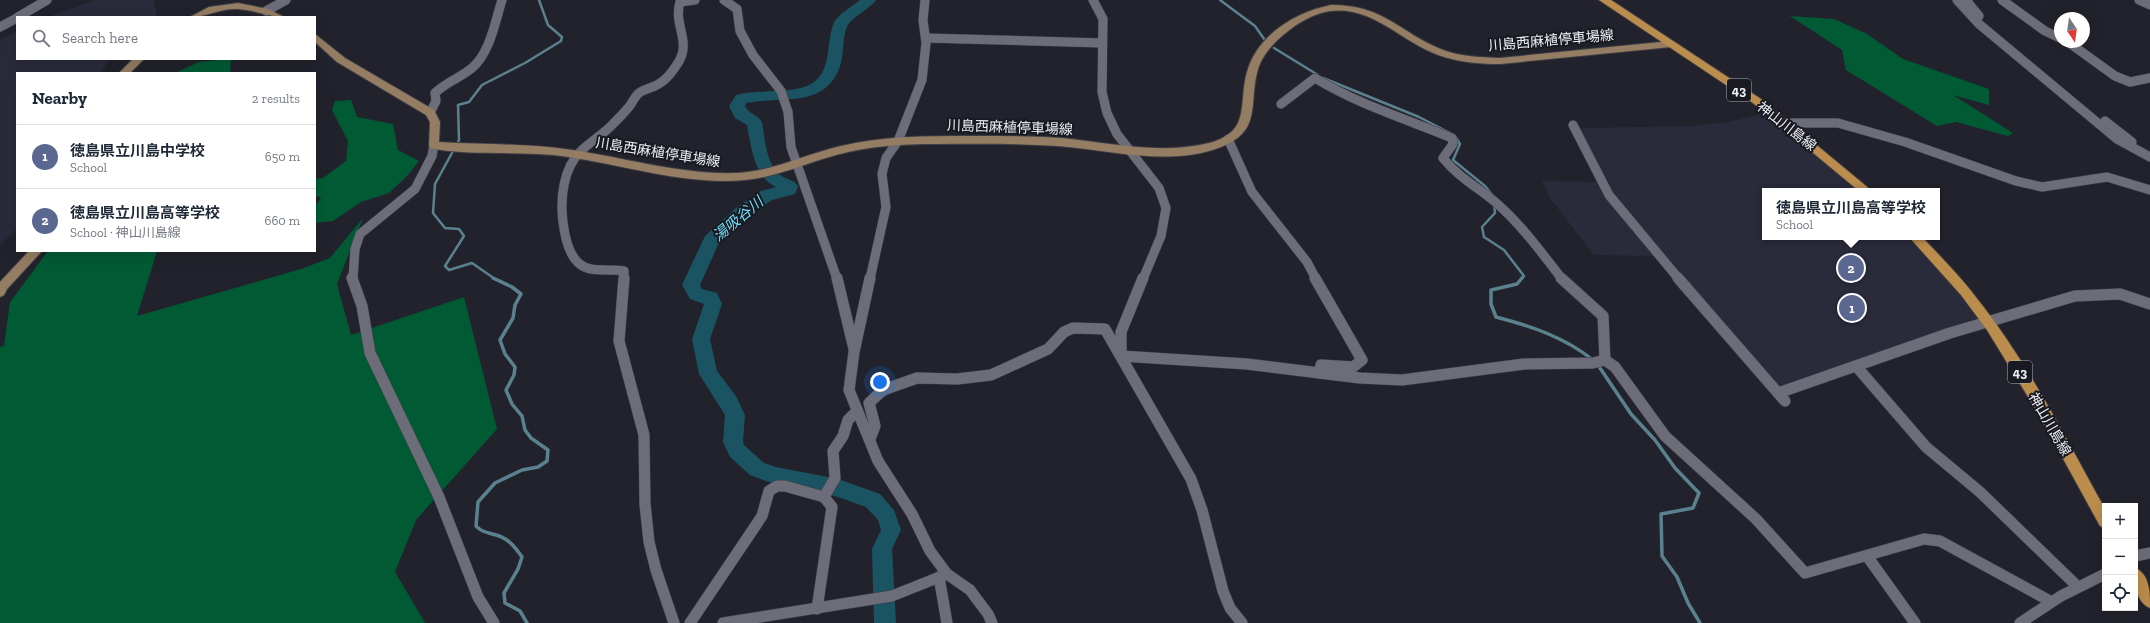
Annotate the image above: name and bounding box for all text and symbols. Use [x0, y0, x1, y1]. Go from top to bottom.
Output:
north arrow [2054, 12, 2090, 48]
search box [16, 16, 316, 60]
icon: search [30, 27, 52, 49]
street label: 川島西麻植停車場線 [1488, 27, 1615, 54]
text: Search here [62, 29, 138, 47]
road number: 43 [1727, 79, 1751, 101]
text: Nearby [32, 88, 87, 108]
text: 2 results [252, 91, 300, 106]
street label: 神山川島線 [1754, 98, 1820, 155]
street label: 川島西麻植停車場線 [947, 117, 1073, 138]
street label: 川島西麻植停車場線 [594, 134, 721, 171]
text: 徳島県立川島中学校 [70, 142, 205, 160]
text: 1 [42, 149, 48, 164]
text: 650 m [265, 149, 300, 164]
text: School [70, 160, 107, 175]
popup [1762, 188, 1940, 240]
water label: 湯吸谷川 [709, 192, 768, 245]
text: 徳島県立川島高等学校 [1776, 199, 1926, 217]
text: 徳島県立川島高等学校 [70, 204, 220, 222]
text: 2 [42, 213, 48, 228]
text: 660 m [265, 213, 300, 228]
text: School [1776, 217, 1813, 232]
text: School · 神山川島線 [70, 225, 181, 240]
pin: 2 [1838, 253, 1864, 283]
pin: 1 [1839, 293, 1865, 323]
road number: 43 [2008, 361, 2032, 383]
your location [870, 372, 890, 392]
street label: 神山川島線 [2025, 390, 2074, 459]
map controls [2102, 503, 2138, 611]
button: + [2102, 503, 2138, 539]
button: − [2102, 539, 2138, 575]
button: locate [2102, 575, 2138, 611]

